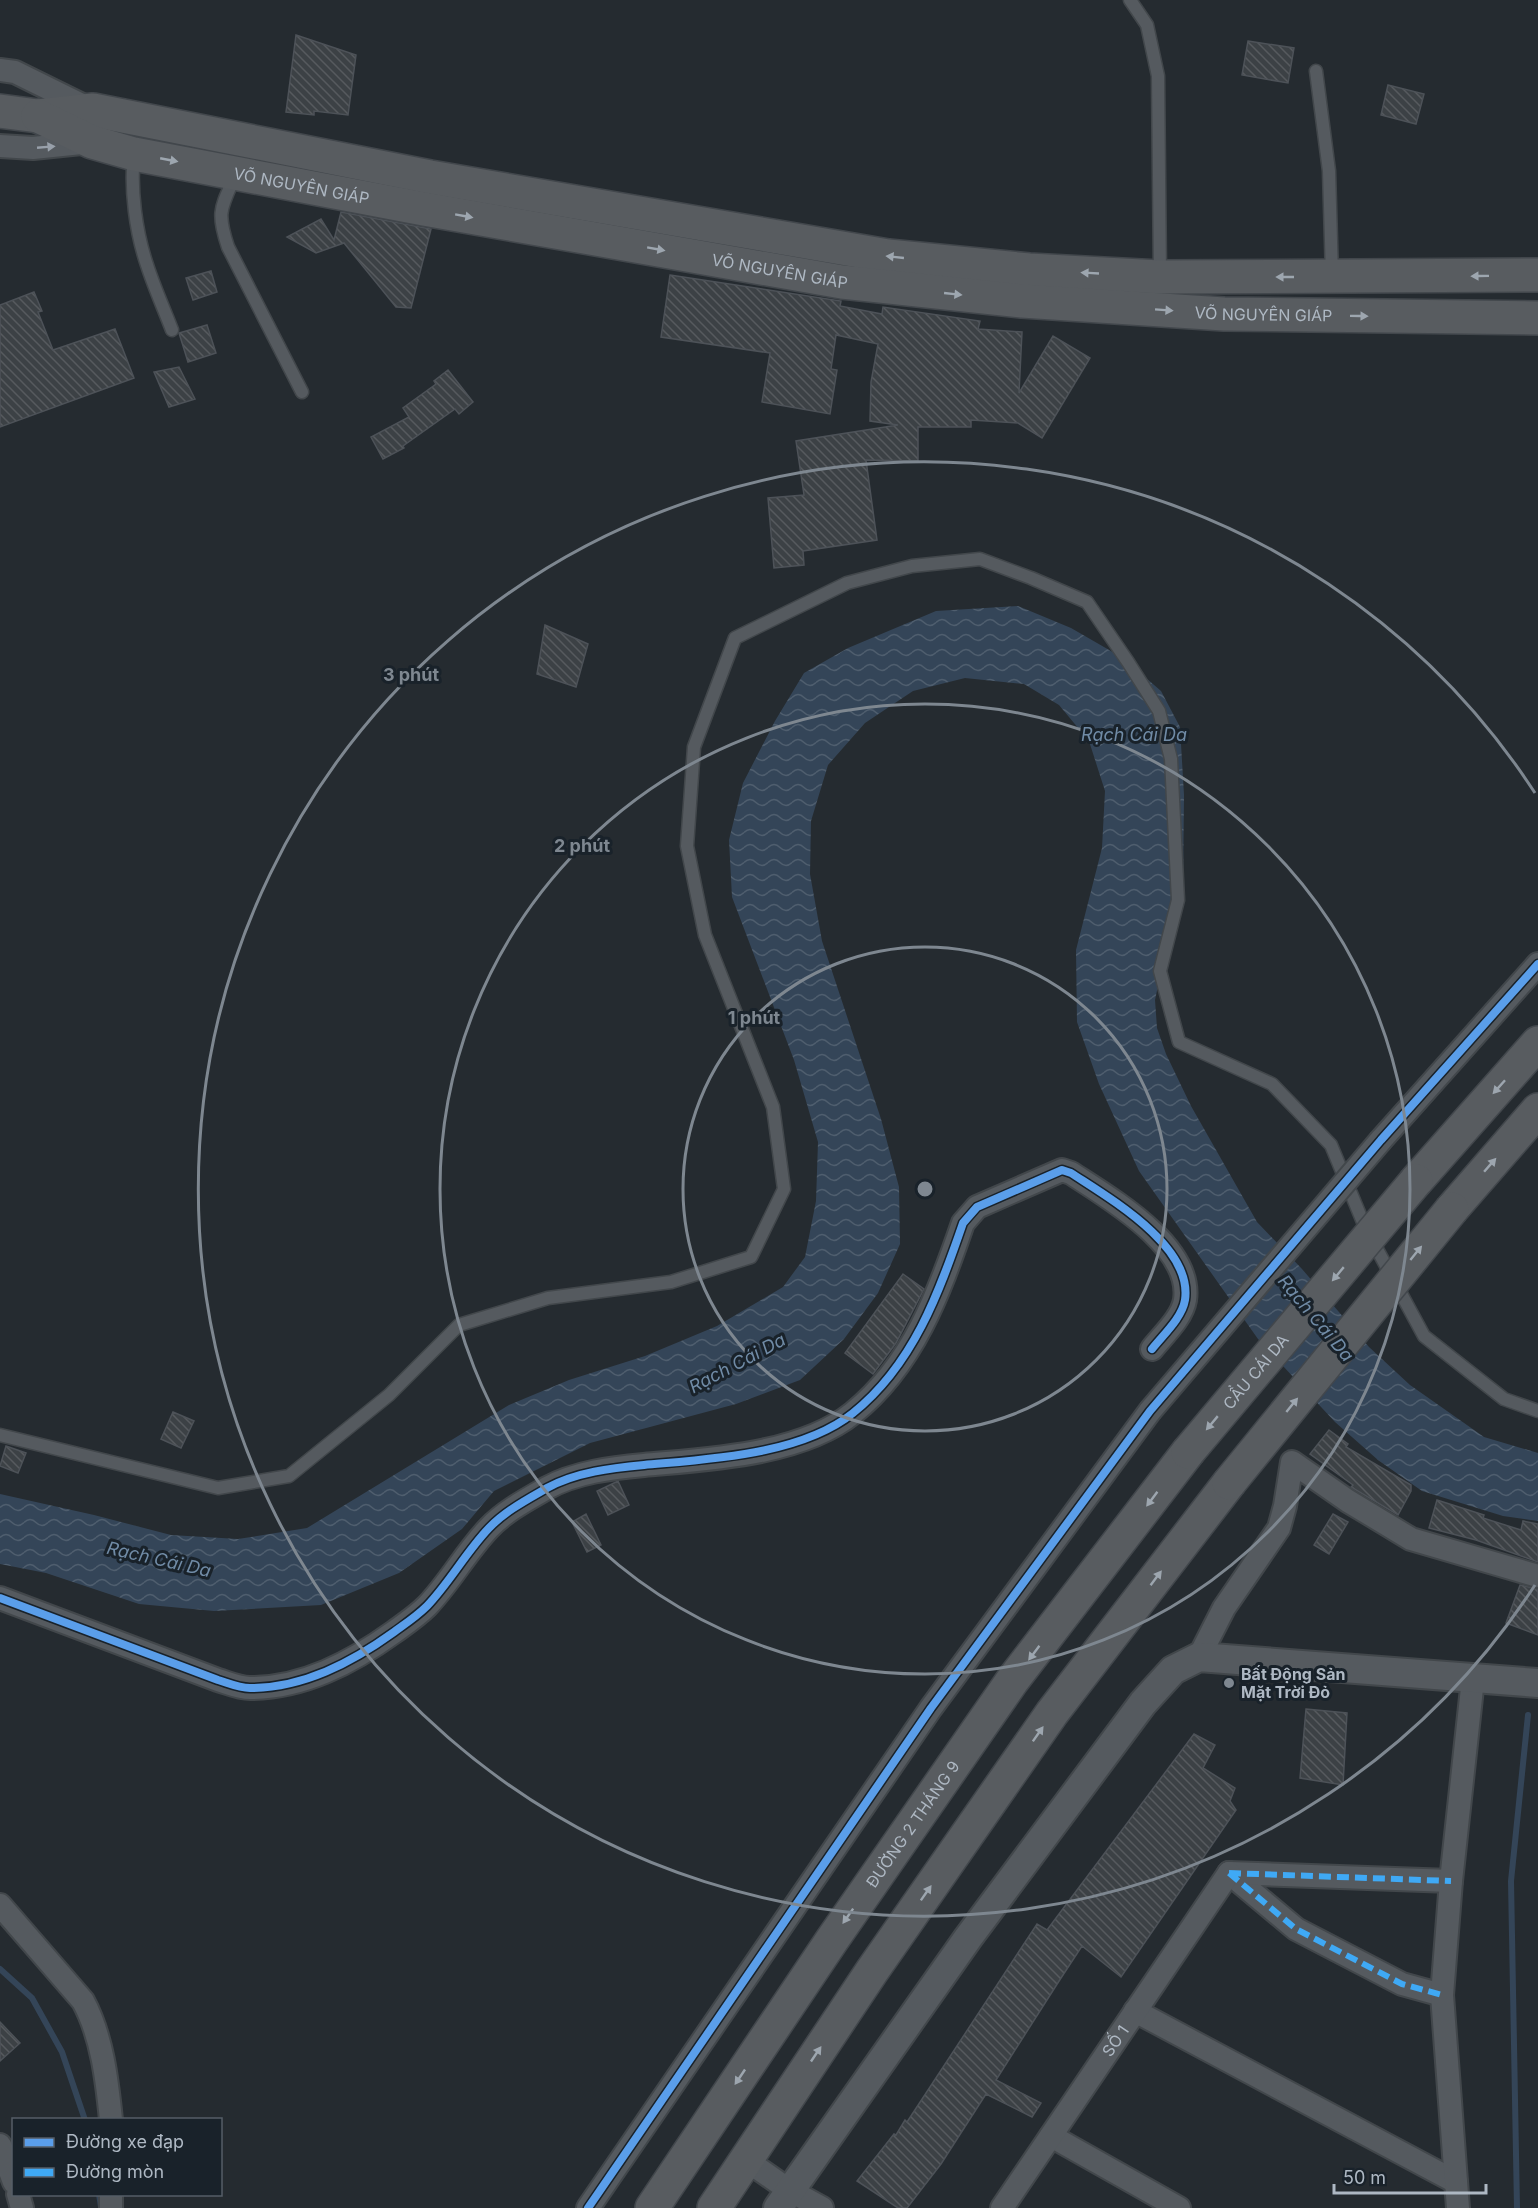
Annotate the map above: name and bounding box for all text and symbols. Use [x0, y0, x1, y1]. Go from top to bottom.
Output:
one-way arrow [37, 142, 56, 151]
one-way arrow [160, 156, 179, 165]
street label: VÕ NGUYÊN GIÁP [232, 163, 371, 208]
one-way arrow [455, 212, 474, 221]
one-way arrow [647, 245, 666, 254]
street label: VÕ NGUYÊN GIÁP [710, 249, 849, 293]
one-way arrow [886, 252, 905, 262]
one-way arrow [1080, 269, 1099, 278]
one-way arrow [1470, 271, 1489, 280]
one-way arrow [1275, 272, 1294, 282]
one-way arrow [943, 289, 962, 299]
street label: VÕ NGUYÊN GIÁP [1194, 302, 1332, 325]
one-way arrow [1155, 306, 1174, 315]
one-way arrow [1350, 311, 1369, 321]
text: 3 phút [383, 664, 440, 685]
water label: Rạch Cái Da [1081, 724, 1187, 745]
text: 2 phút [554, 835, 610, 856]
text: 1 phút [728, 1007, 781, 1028]
one-way arrow [1492, 1079, 1506, 1094]
one-way arrow [1483, 1158, 1496, 1173]
centre of rings [915, 1179, 935, 1199]
one-way arrow [1409, 1246, 1421, 1261]
one-way arrow [1332, 1266, 1345, 1281]
water label: Rạch Cái Da [1274, 1271, 1358, 1365]
water label: Rạch Cái Da [685, 1329, 789, 1397]
street label: CẦU CÁI DA [1218, 1330, 1293, 1413]
one-way arrow [1286, 1397, 1299, 1413]
one-way arrow [1206, 1415, 1219, 1431]
one-way arrow [1147, 1491, 1159, 1506]
water label: Rạch Cái Da [105, 1537, 213, 1581]
one-way arrow [1149, 1570, 1162, 1586]
one-way arrow [1028, 1646, 1040, 1661]
place label: Bất Động Sản Mặt Trời Đỏ [1241, 1664, 1345, 1702]
marker: Bất Động Sản Mặt Trời Đỏ [1222, 1676, 1236, 1690]
one-way arrow [1032, 1726, 1044, 1742]
street label: ĐƯỜNG 2 THÁNG 9 [862, 1757, 964, 1891]
one-way arrow [920, 1886, 932, 1902]
one-way arrow [842, 1907, 854, 1923]
street label: SỐ 1 [1098, 2021, 1133, 2060]
one-way arrow [810, 2047, 822, 2063]
one-way arrow [734, 2069, 745, 2086]
legend [12, 2118, 222, 2196]
text: Đường xe đạp [66, 2131, 184, 2152]
scale bar [1334, 2157, 1486, 2195]
text: Đường mòn [66, 2161, 164, 2182]
text: 50 m [1343, 2167, 1386, 2188]

